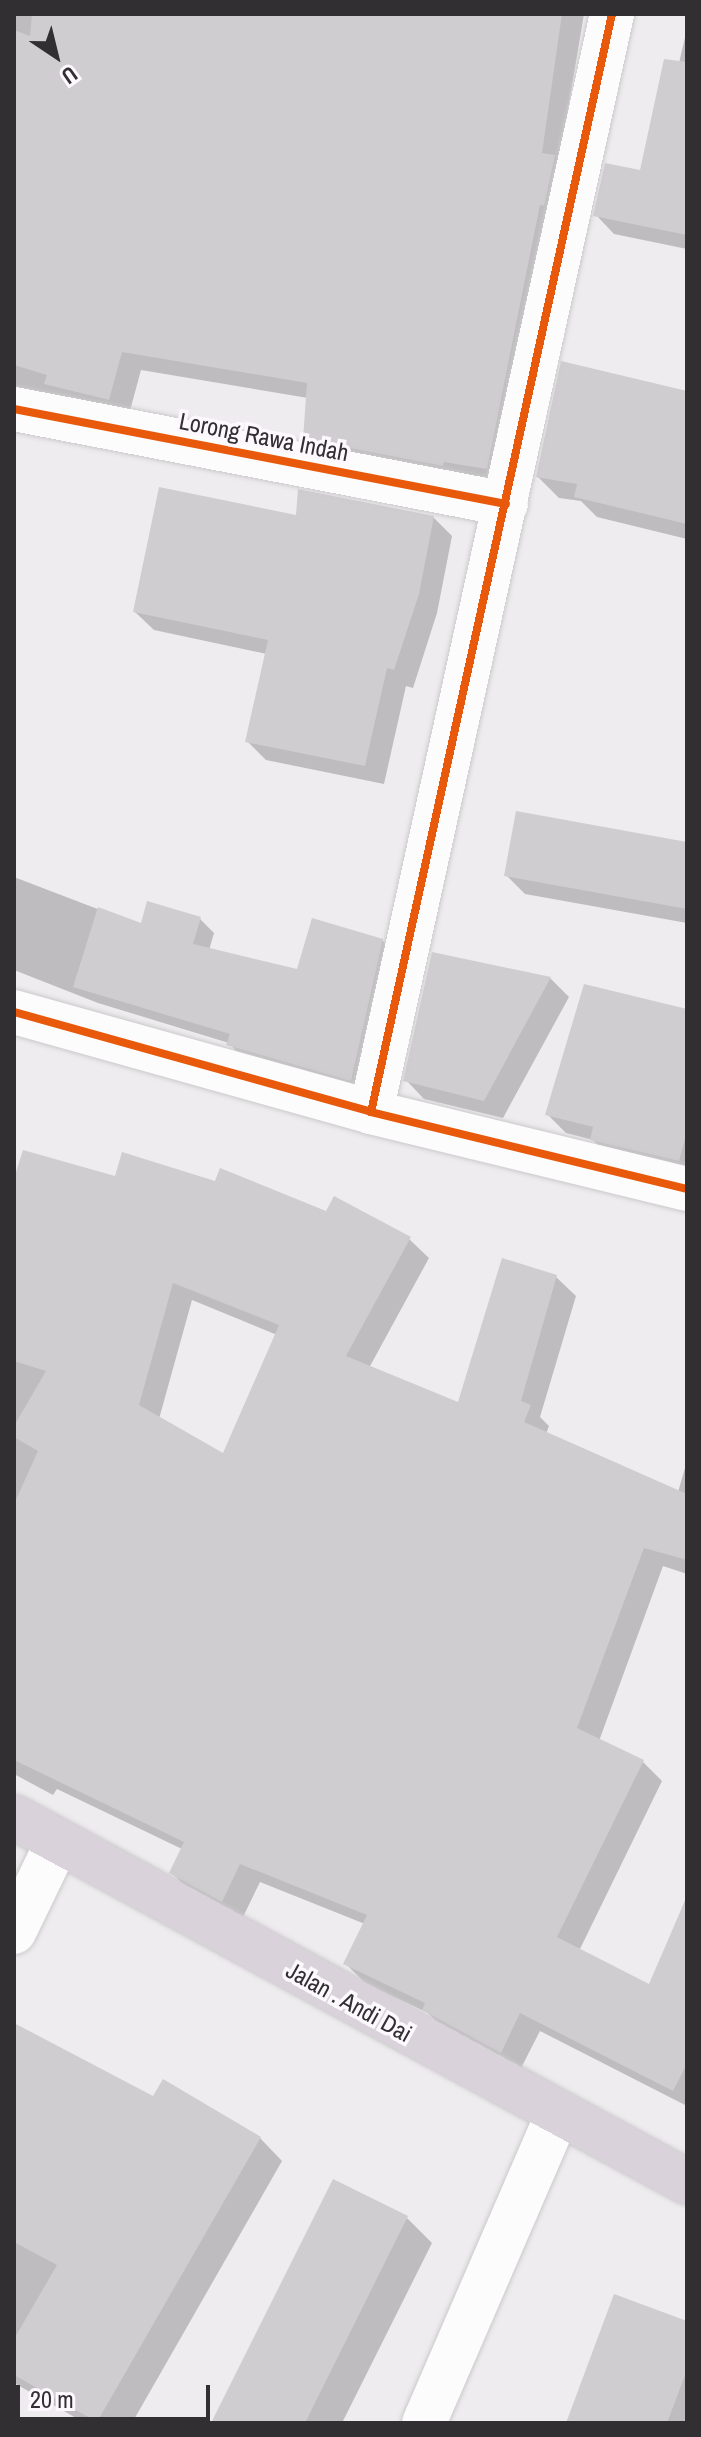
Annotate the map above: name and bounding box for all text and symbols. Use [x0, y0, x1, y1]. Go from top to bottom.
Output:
north arrow [16, 16, 96, 96]
text: U [56, 60, 84, 92]
street label: Lorong Rawa Indah [177, 406, 351, 468]
street label: Jalan . Andi Dai [281, 1955, 417, 2049]
scale bar [20, 2369, 214, 2419]
text: 20 m [30, 2383, 74, 2415]

